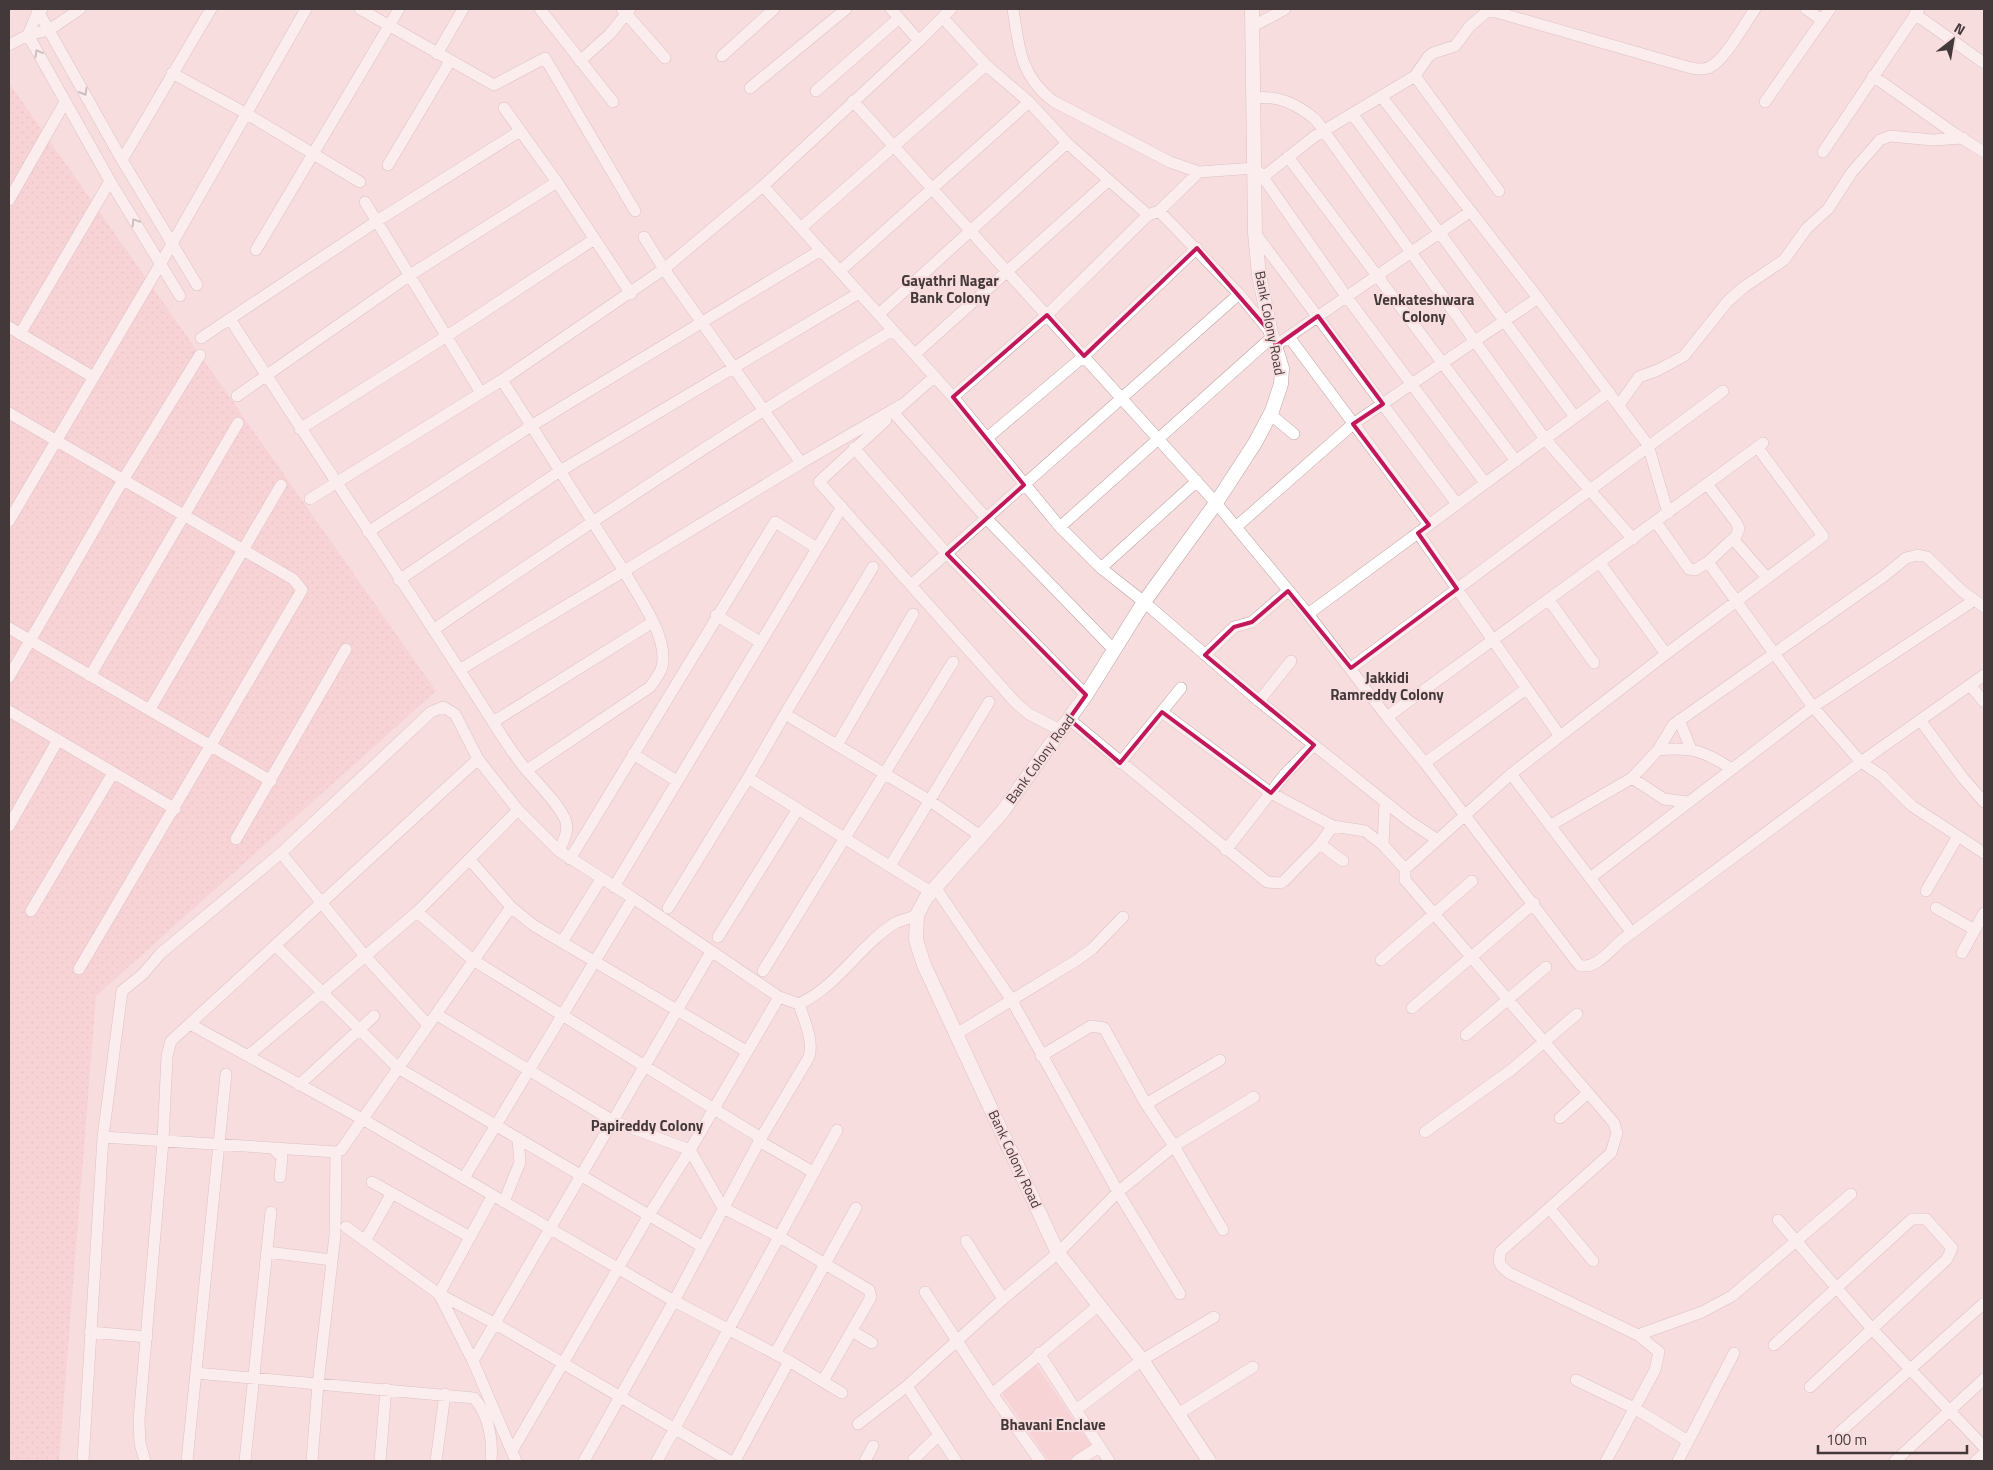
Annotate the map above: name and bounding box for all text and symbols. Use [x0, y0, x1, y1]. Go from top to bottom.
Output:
north arrow [1928, 15, 1978, 65]
text: N [1950, 17, 1970, 40]
one-way arrow [34, 49, 44, 58]
one-way arrow [77, 87, 87, 96]
one-way arrow [132, 218, 142, 227]
district label: Gayathri Nagar Bank Colony [901, 269, 999, 309]
street label: Bank Colony Road [1250, 269, 1291, 377]
district label: Venkateshwara Colony [1374, 288, 1475, 328]
district label: Jakkidi Ramreddy Colony [1330, 666, 1444, 706]
street label: Bank Colony Road [1000, 710, 1079, 808]
street label: Bank Colony Road [984, 1106, 1047, 1211]
district label: Papireddy Colony [591, 1114, 704, 1137]
district label: Bhavani Enclave [1000, 1413, 1106, 1436]
scale bar [1818, 1422, 1967, 1454]
text: 100 m [1826, 1428, 1867, 1451]

